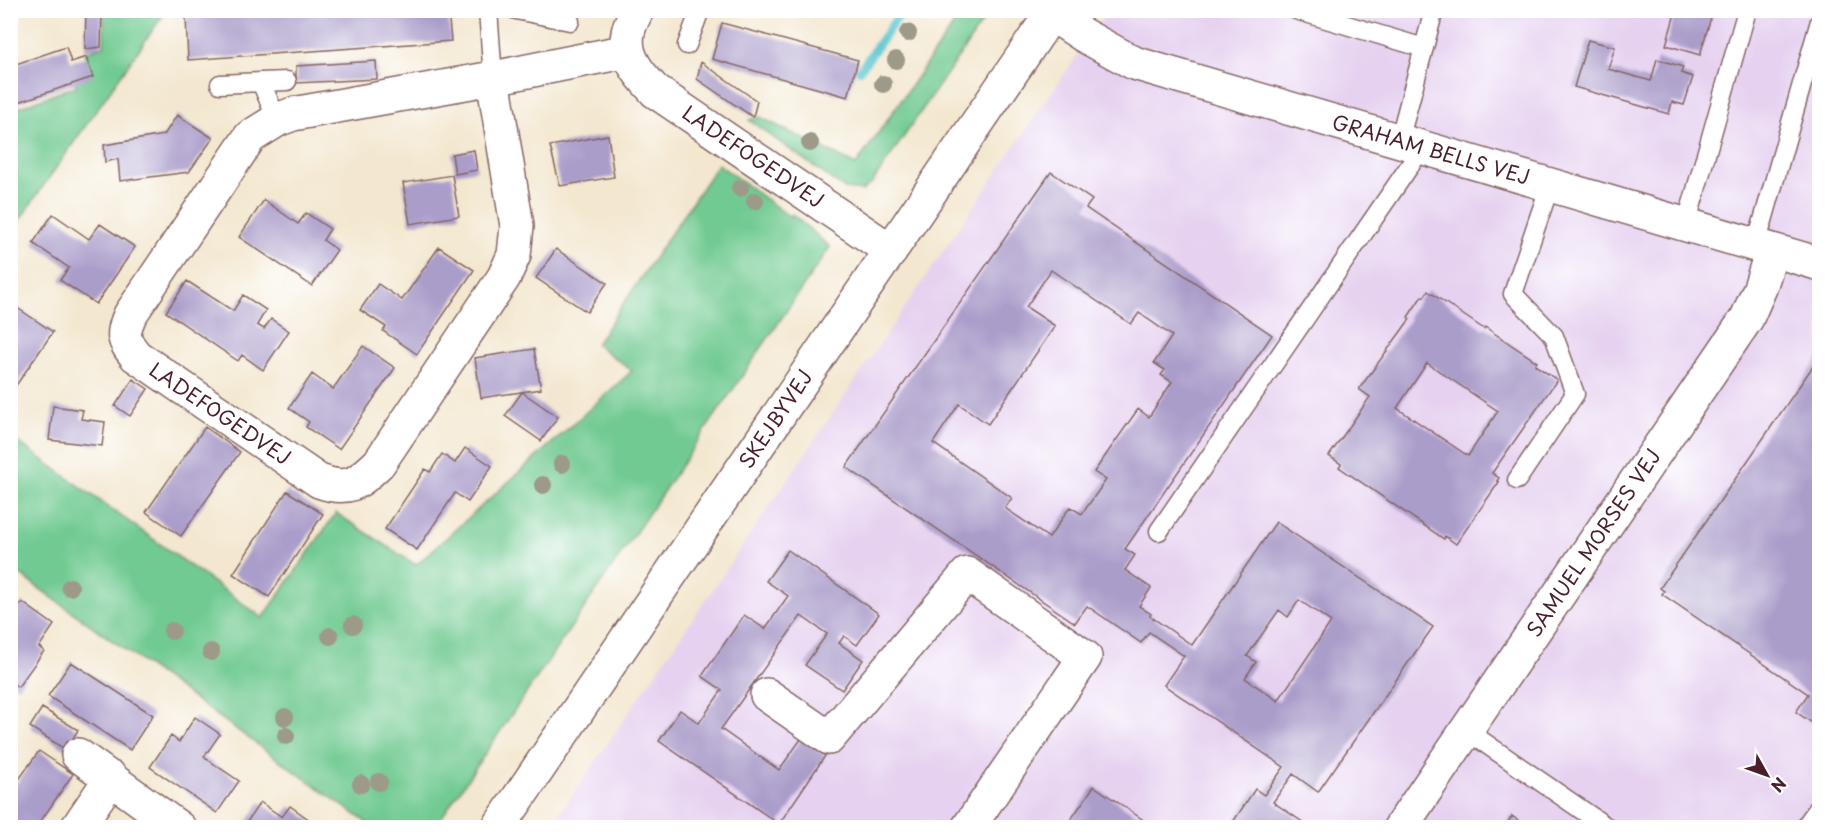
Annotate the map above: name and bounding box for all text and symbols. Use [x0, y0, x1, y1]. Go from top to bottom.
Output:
street label: LADEFOGEDVEJ [677, 98, 830, 215]
street label: GRAHAM BELLS VEJ [1329, 106, 1534, 192]
street label: LADEFOGEDVEJ [144, 355, 297, 472]
street label: SKEJBYVEJ [731, 363, 819, 474]
street label: SAMUEL MORSES VEJ [1519, 442, 1668, 643]
north arrow [1737, 745, 1797, 805]
text: N [1766, 773, 1793, 798]

